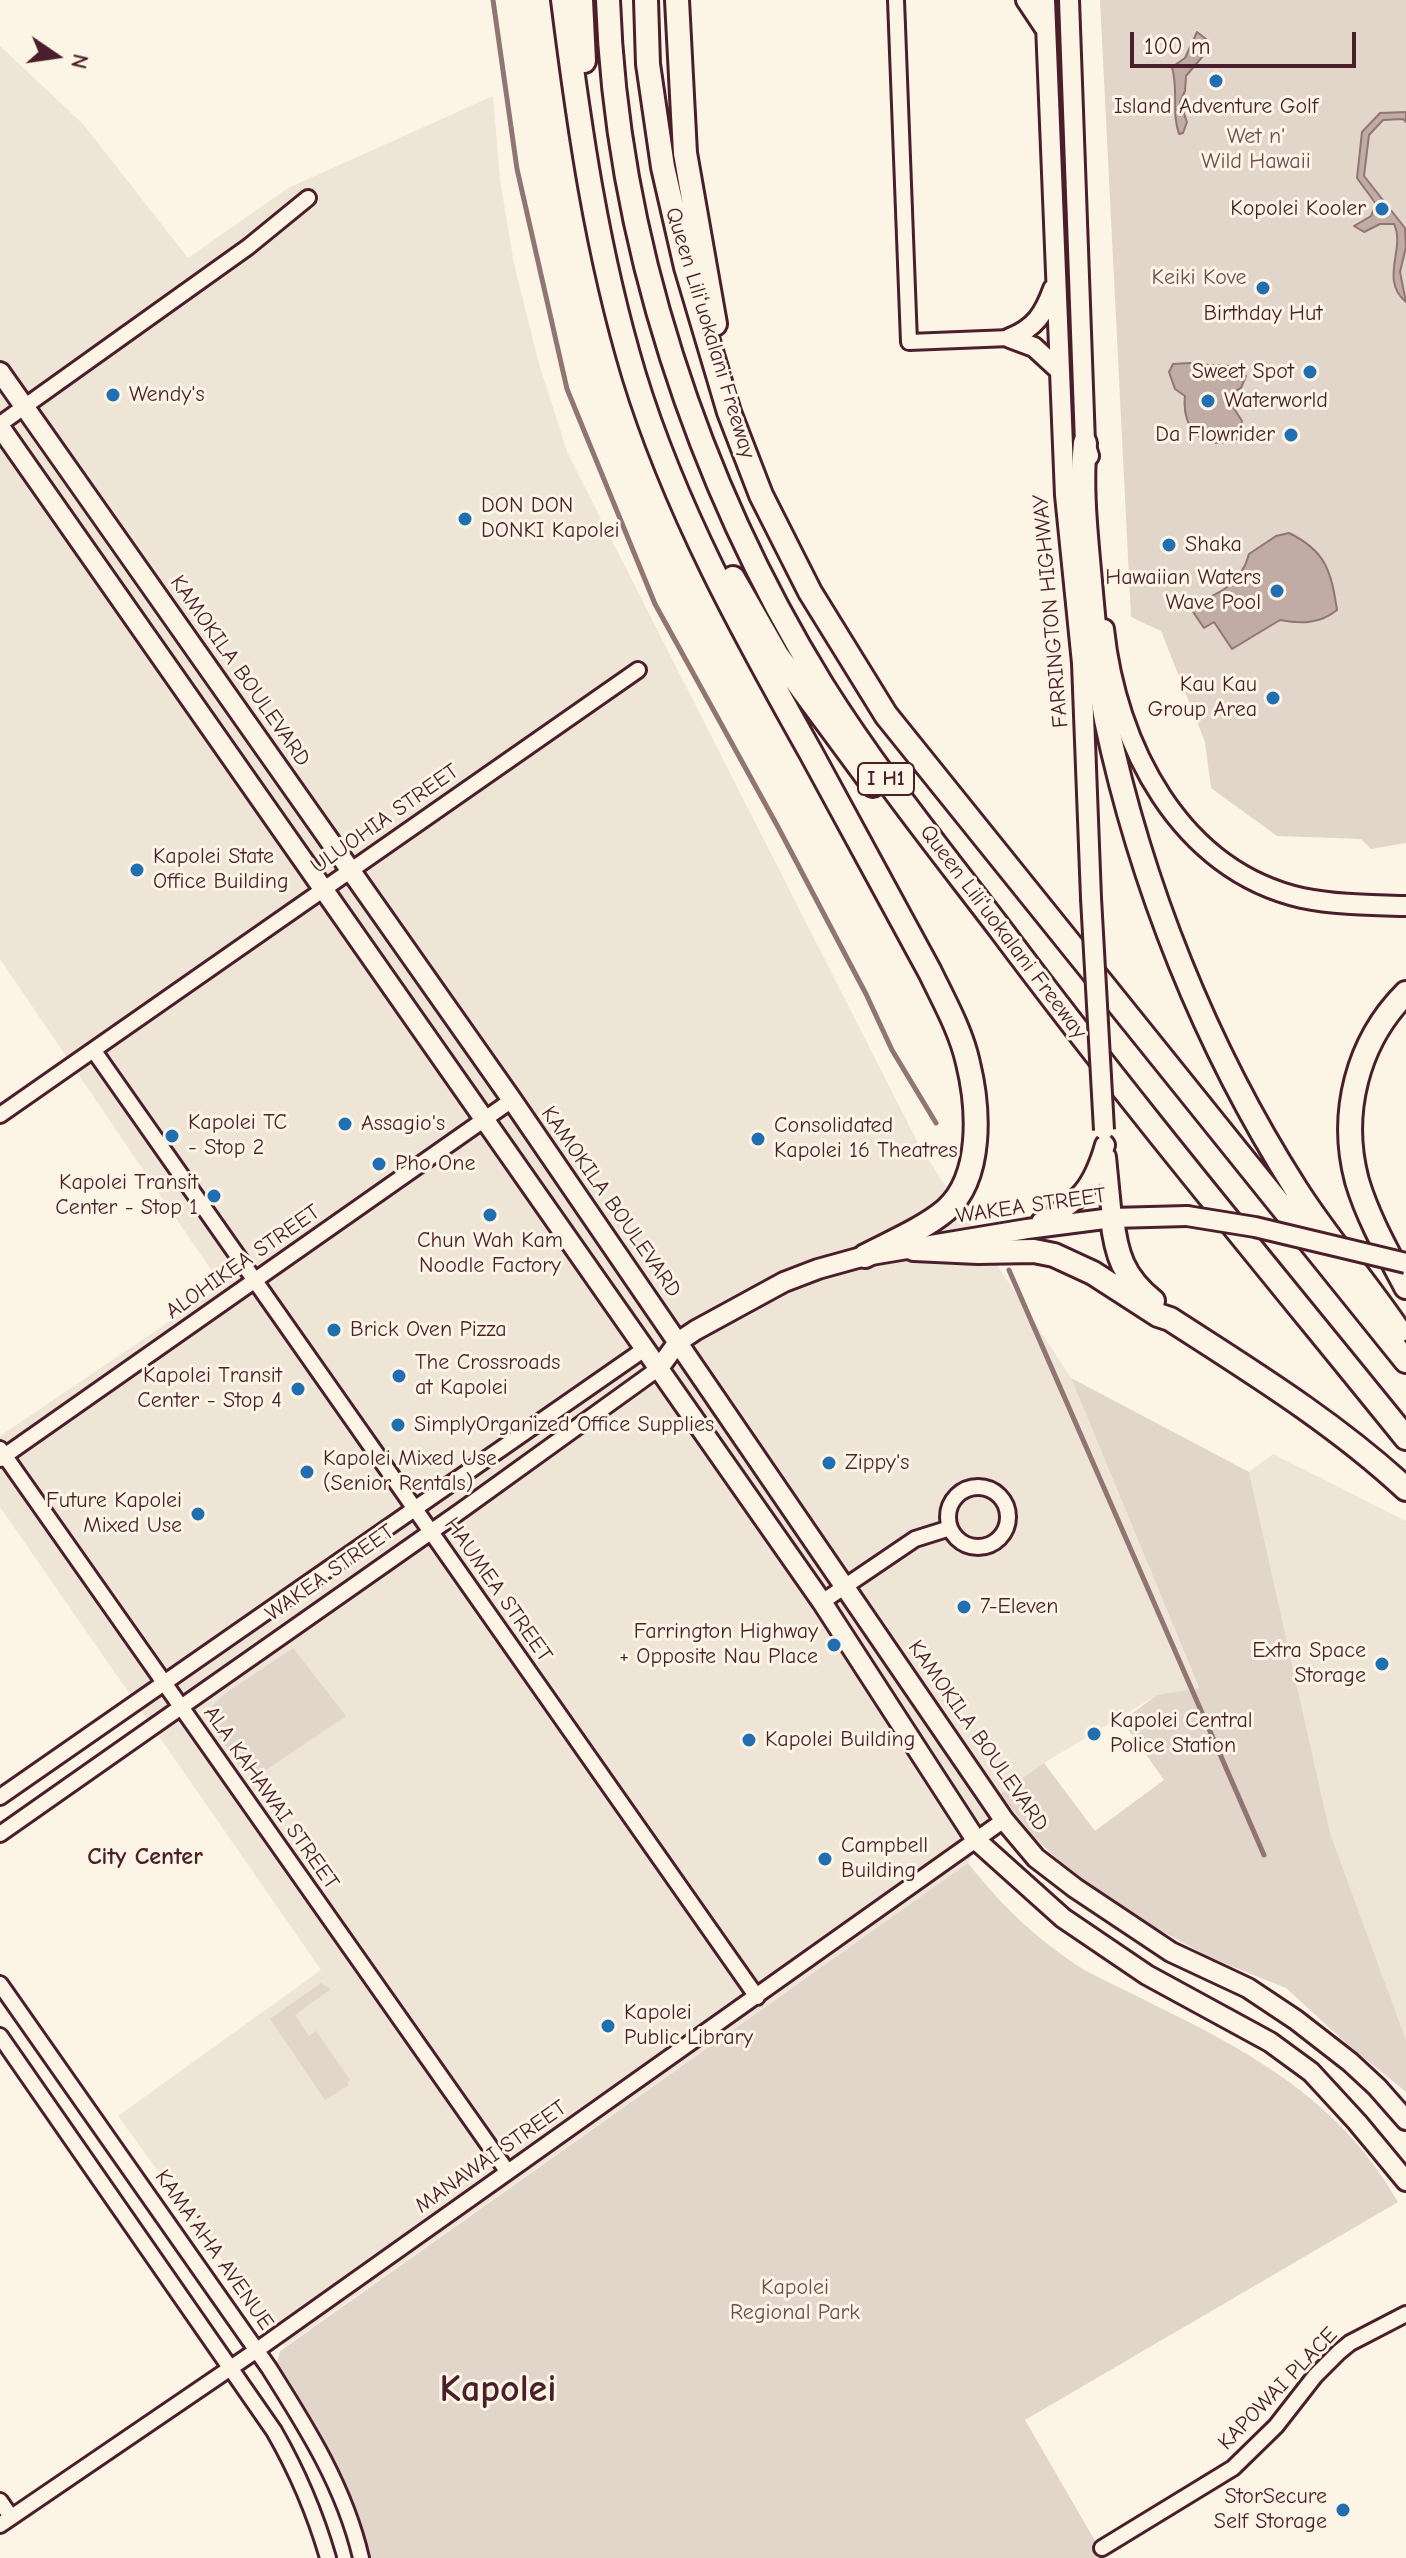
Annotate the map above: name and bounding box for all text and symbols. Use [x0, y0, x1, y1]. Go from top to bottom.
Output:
north arrow [16, 16, 96, 96]
scale bar [1134, 16, 1360, 66]
text: 100 m [1144, 32, 1211, 60]
text: N [65, 51, 94, 71]
marker: Island Adventure Golf [1207, 72, 1225, 90]
place label: Island Adventure Golf [1114, 94, 1318, 120]
park label: Wet n' Wild Hawaii [1201, 124, 1311, 176]
place label: Kopolei Kooler [1230, 196, 1366, 222]
marker: Kopolei Kooler [1373, 200, 1391, 218]
street label: Queen Liliʻuokalani Freeway [659, 204, 761, 462]
park label: Keiki Kove [1152, 265, 1246, 291]
marker: Birthday Hut [1254, 279, 1272, 297]
place label: Birthday Hut [1203, 301, 1323, 327]
place label: Sweet Spot [1192, 359, 1294, 385]
marker: Sweet Spot [1301, 363, 1319, 381]
place label: Wendy's [129, 382, 205, 408]
marker: Wendy's [104, 386, 122, 404]
place label: Waterworld [1224, 388, 1328, 414]
marker: Waterworld [1199, 392, 1217, 410]
place label: Da Flowrider [1155, 422, 1275, 448]
marker: Da Flowrider [1282, 426, 1300, 444]
place label: DON DON DONKI Kapolei [481, 493, 620, 544]
street label: FARRINGTON HIGHWAY [1028, 493, 1074, 729]
marker: DON DON DONKI Kapolei [456, 510, 474, 528]
place label: Shaka [1185, 532, 1242, 558]
marker: Shaka [1160, 536, 1178, 554]
place label: Hawaiian Waters Wave Pool [1105, 565, 1261, 616]
street label: KAMOKILA BOULEVARD [164, 570, 316, 772]
marker: Hawaiian Waters Wave Pool [1268, 582, 1286, 600]
place label: Kau Kau Group Area [1148, 672, 1257, 724]
marker: Kau Kau Group Area [1264, 689, 1282, 707]
street label: ULUOHIA STREET [306, 758, 464, 880]
road number: I H1 [858, 763, 914, 795]
street label: Queen Liliʻuokalani Freeway [914, 820, 1092, 1044]
place label: Kapolei State Office Building [153, 844, 289, 896]
marker: Kapolei State Office Building [128, 861, 146, 879]
street label: KAMOKILA BOULEVARD [535, 1101, 687, 1303]
place label: Kapolei TC - Stop 2 [188, 1110, 287, 1162]
place label: Assagio's [361, 1111, 445, 1137]
place label: Consolidated Kapolei 16 Theatres [774, 1113, 958, 1164]
marker: Assagio's [336, 1115, 354, 1133]
marker: Kapolei TC - Stop 2 [163, 1127, 181, 1145]
marker: Consolidated Kapolei 16 Theatres [749, 1130, 767, 1148]
place label: Pho One [395, 1151, 475, 1177]
marker: Pho One [370, 1155, 388, 1173]
place label: Kapolei Transit Center - Stop 1 [55, 1170, 198, 1222]
street label: WAKEA STREET [954, 1182, 1108, 1230]
marker: Kapolei Transit Center - Stop 1 [205, 1187, 223, 1205]
street label: ALOHIKEA STREET [161, 1199, 325, 1325]
marker: Chun Wah Kam Noodle Factory [481, 1206, 499, 1224]
place label: Chun Wah Kam Noodle Factory [417, 1228, 563, 1280]
place label: Brick Oven Pizza [350, 1317, 507, 1343]
marker: Brick Oven Pizza [325, 1321, 343, 1339]
place label: The Crossroads at Kapolei [415, 1350, 560, 1402]
place label: Kapolei Transit Center - Stop 4 [137, 1363, 282, 1414]
marker: The Crossroads at Kapolei [390, 1367, 408, 1385]
marker: Kapolei Transit Center - Stop 4 [289, 1380, 307, 1398]
place label: SimplyOrganized Office Supplies [414, 1412, 714, 1438]
marker: SimplyOrganized Office Supplies [389, 1416, 407, 1434]
place label: Kapolei Mixed Use (Senior Rentals) [323, 1446, 497, 1498]
place label: Zippy's [845, 1450, 909, 1476]
marker: Zippy's [820, 1454, 838, 1472]
marker: Kapolei Mixed Use (Senior Rentals) [298, 1463, 316, 1481]
place label: Future Kapolei Mixed Use [46, 1488, 182, 1540]
marker: Future Kapolei Mixed Use [189, 1505, 207, 1523]
street label: HAUMEA STREET [438, 1513, 558, 1667]
street label: WAKEA STREET [261, 1519, 399, 1627]
place label: 7-Eleven [980, 1594, 1059, 1620]
marker: 7-Eleven [955, 1598, 973, 1616]
place label: Farrington Highway + Opposite Nau Place [619, 1619, 818, 1670]
street label: KAMOKILA BOULEVARD [902, 1635, 1054, 1837]
marker: Farrington Highway + Opposite Nau Place [825, 1636, 843, 1654]
place label: Extra Space Storage [1252, 1638, 1366, 1690]
marker: Extra Space Storage [1373, 1655, 1391, 1673]
street label: ALA KAHAWAI STREET [198, 1701, 344, 1895]
place label: Kapolei Central Police Station [1110, 1708, 1253, 1760]
marker: Kapolei Central Police Station [1085, 1725, 1103, 1743]
place label: Kapolei Building [765, 1727, 915, 1753]
marker: Kapolei Building [740, 1731, 758, 1749]
place label: Campbell Building [841, 1833, 928, 1884]
district label: City Center [87, 1843, 203, 1871]
marker: Campbell Building [816, 1850, 834, 1868]
place label: Kapolei Public Library [624, 2000, 753, 2052]
marker: Kapolei Public Library [599, 2017, 617, 2035]
street label: MANAWAI STREET [410, 2095, 572, 2219]
street label: KAMA'AHA AVENUE [149, 2165, 279, 2335]
park label: Kapolei Regional Park [730, 2275, 860, 2326]
street label: KAPOWAI PLACE [1213, 2322, 1343, 2456]
district label: Kapolei [439, 2367, 557, 2413]
place label: StorSecure Self Storage [1214, 2484, 1327, 2536]
marker: StorSecure Self Storage [1334, 2501, 1352, 2519]

